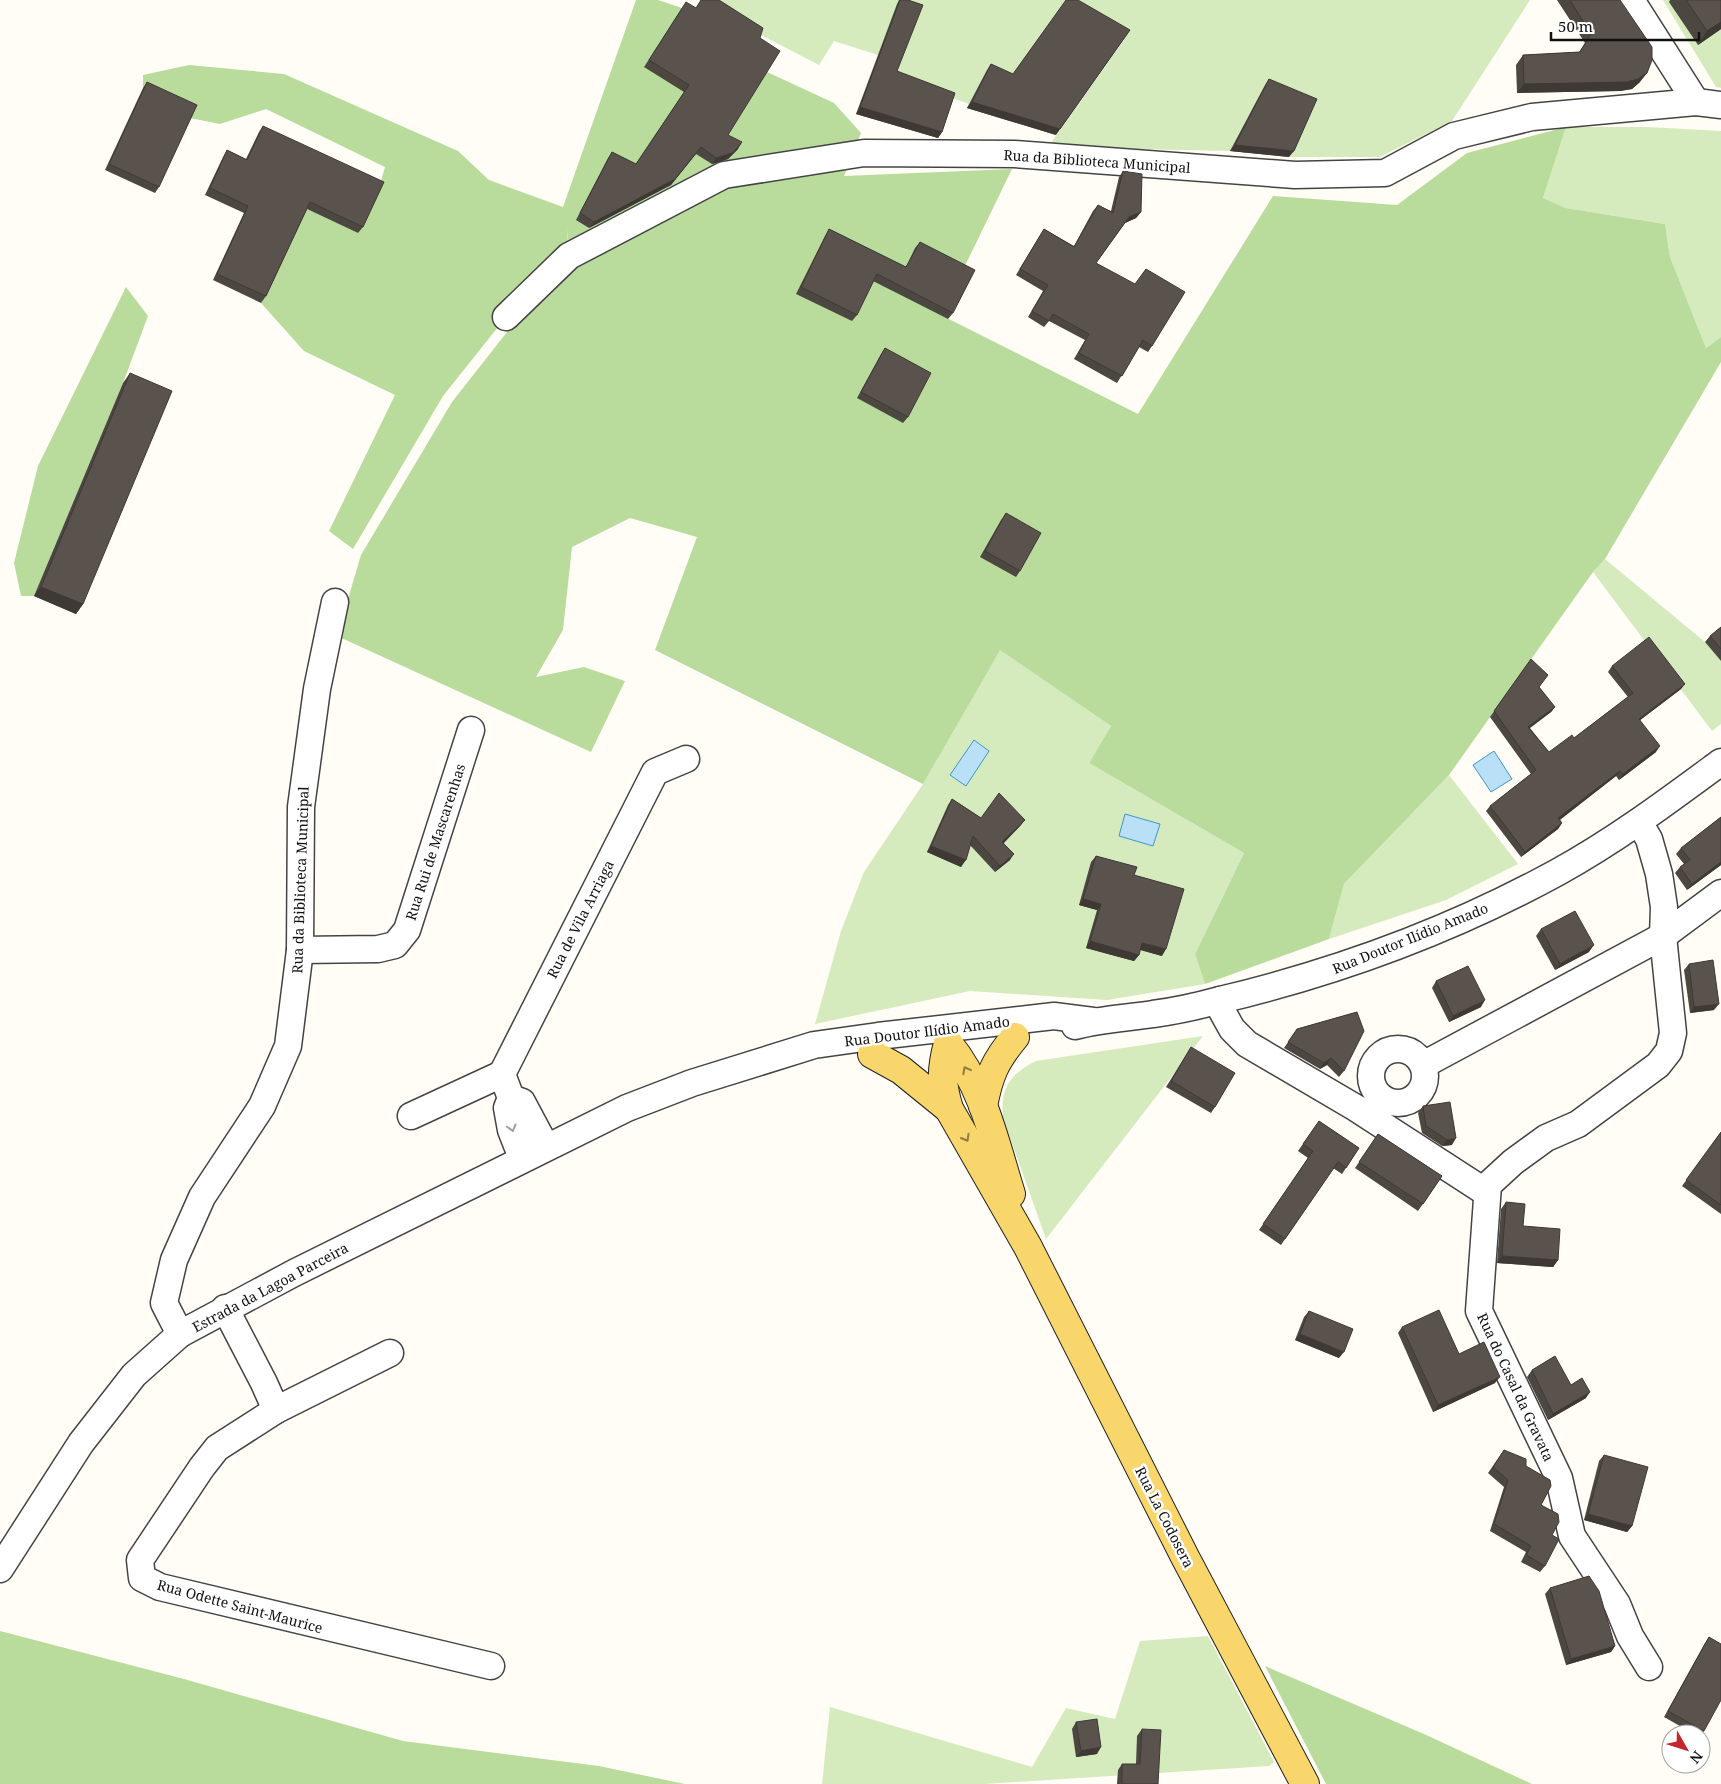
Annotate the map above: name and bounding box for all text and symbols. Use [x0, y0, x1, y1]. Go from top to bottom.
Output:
scale bar [1551, 10, 1698, 42]
text: 50 m [1558, 16, 1593, 36]
street label: Rua da Biblioteca Municipal [1003, 145, 1192, 177]
street label: Rua Rui de Mascarenhas [401, 761, 469, 923]
street label: Rua da Biblioteca Municipal [287, 785, 313, 974]
street label: Rua de Vila Arriaga [542, 857, 618, 981]
street label: Rua Doutor Ilídio Amado [1329, 898, 1491, 978]
street label: Rua Doutor Ilídio Amado [843, 1011, 1011, 1051]
one-way arrow [962, 1066, 972, 1075]
one-way arrow [506, 1124, 516, 1132]
one-way arrow [960, 1133, 970, 1142]
street label: Estrada da Lagoa Parceira [189, 1238, 351, 1336]
street label: Rua do Casal da Gravata [1473, 1310, 1559, 1464]
street label: Rua La Codosera [1131, 1463, 1199, 1571]
street label: Rua Odette Saint-Maurice [155, 1575, 325, 1637]
north arrow [1661, 1724, 1711, 1774]
text: N [1686, 1747, 1707, 1768]

